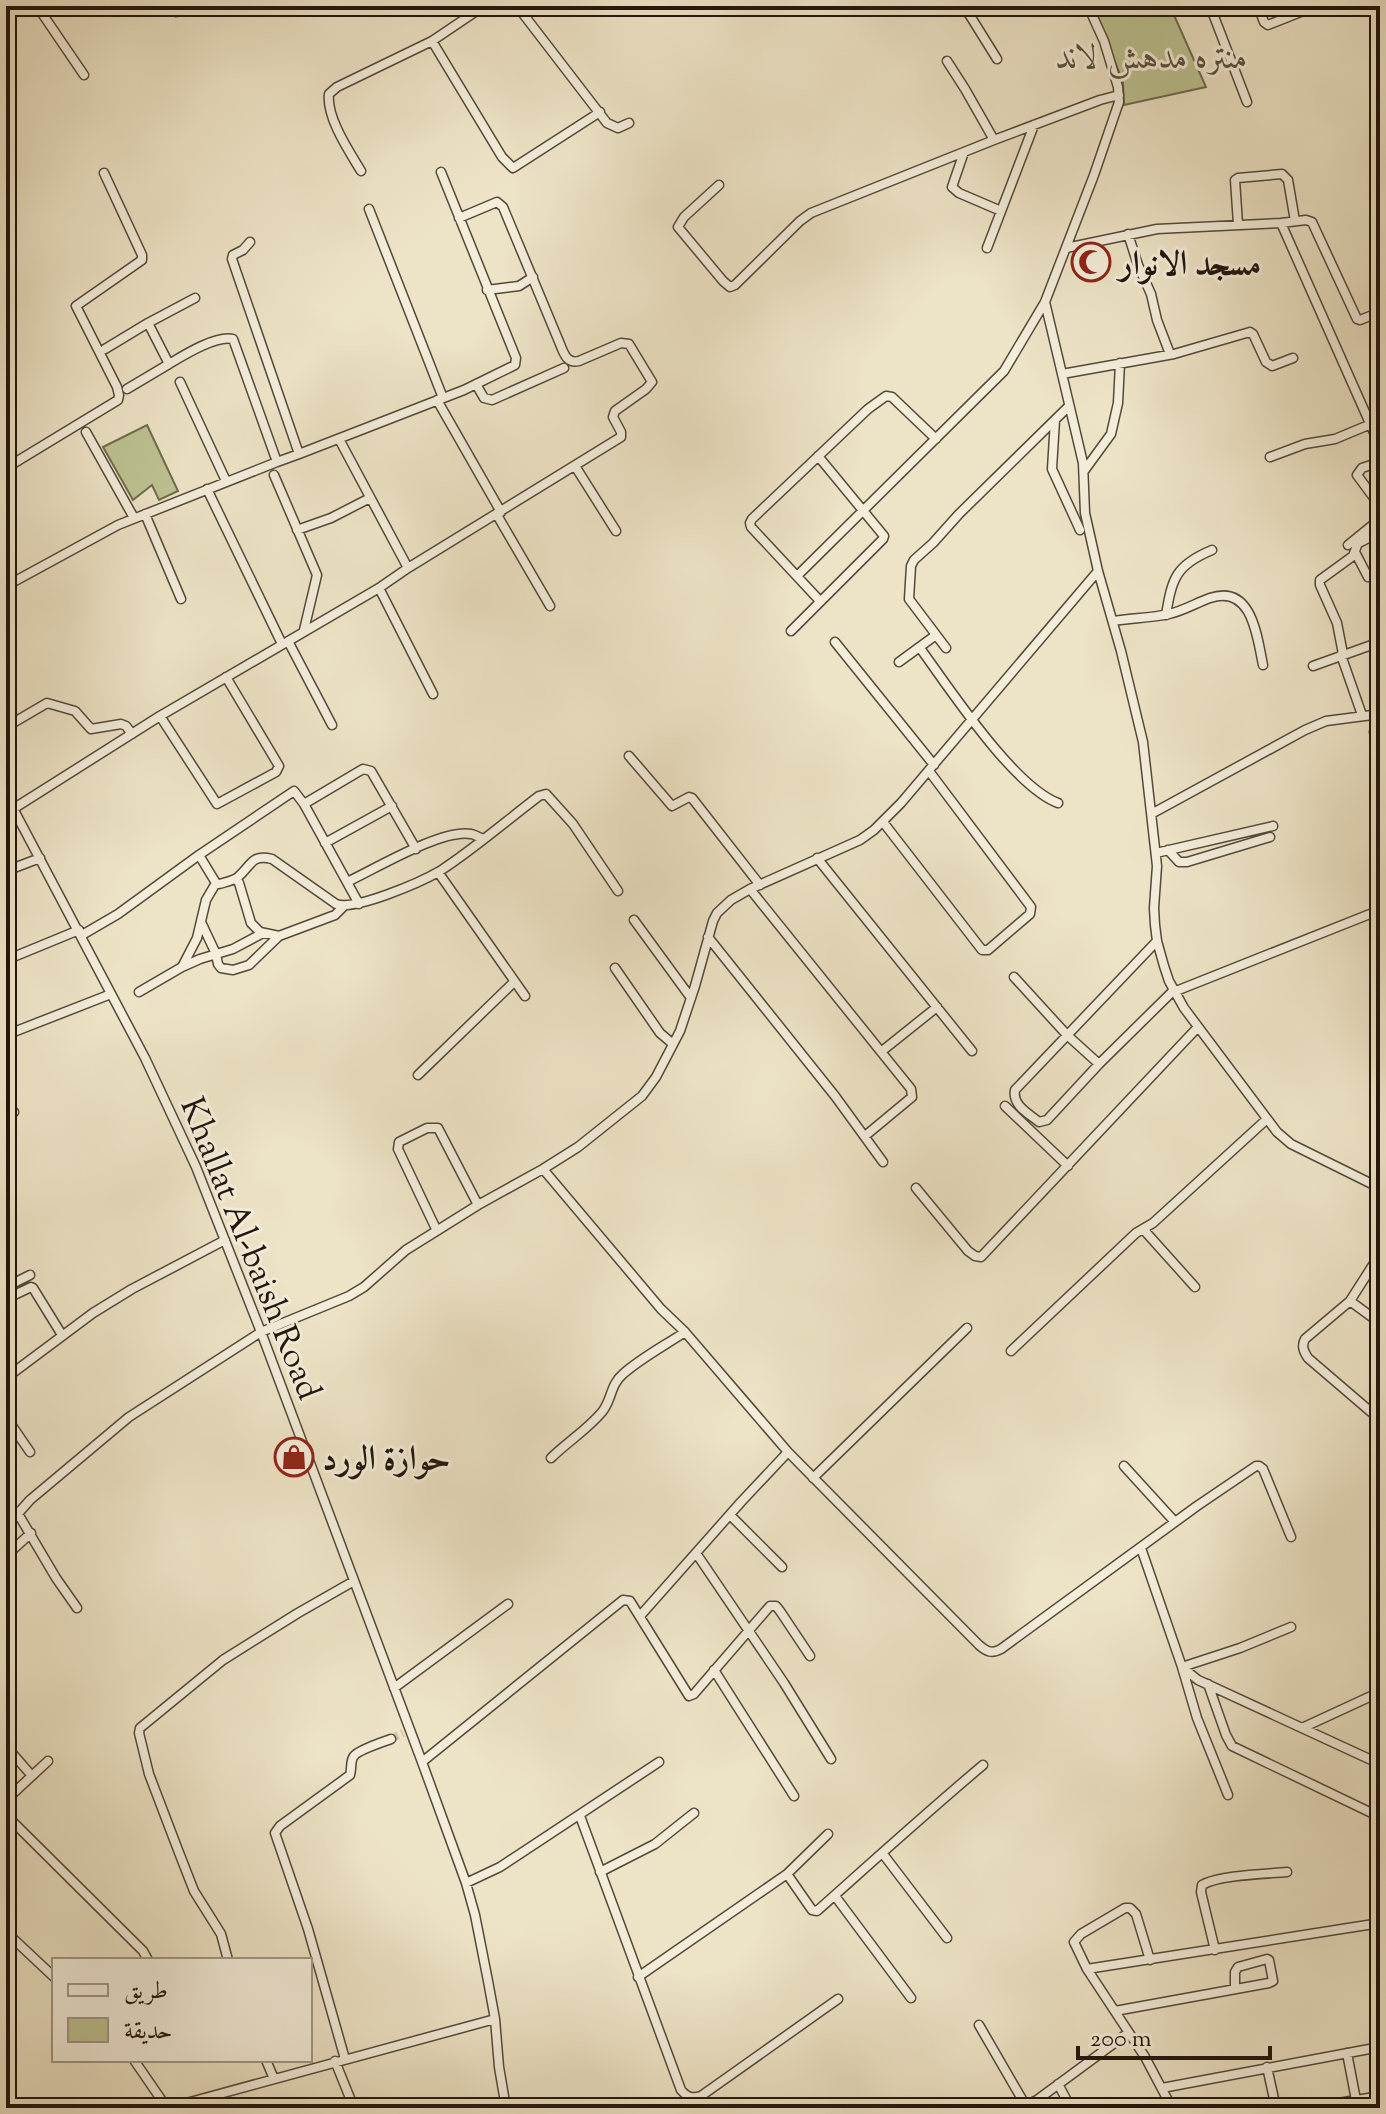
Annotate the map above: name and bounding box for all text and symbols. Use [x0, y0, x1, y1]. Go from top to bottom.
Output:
park label: منتره مدهش لاند [1056, 35, 1248, 84]
mosque icon: مسجد الانوار [1070, 241, 1112, 283]
place label: مسجد الانوار [1115, 241, 1261, 290]
street label: Khallat Al-baish Road [166, 1091, 332, 1408]
shop icon: حوازة الورد [273, 1436, 315, 1478]
place label: حوازة الورد [322, 1436, 451, 1485]
legend [52, 1958, 312, 2062]
text: طريق [124, 1975, 168, 2009]
scale bar [1078, 2010, 1270, 2060]
text: حديقة [124, 2015, 173, 2049]
text: 200 m [1090, 2023, 1152, 2057]

